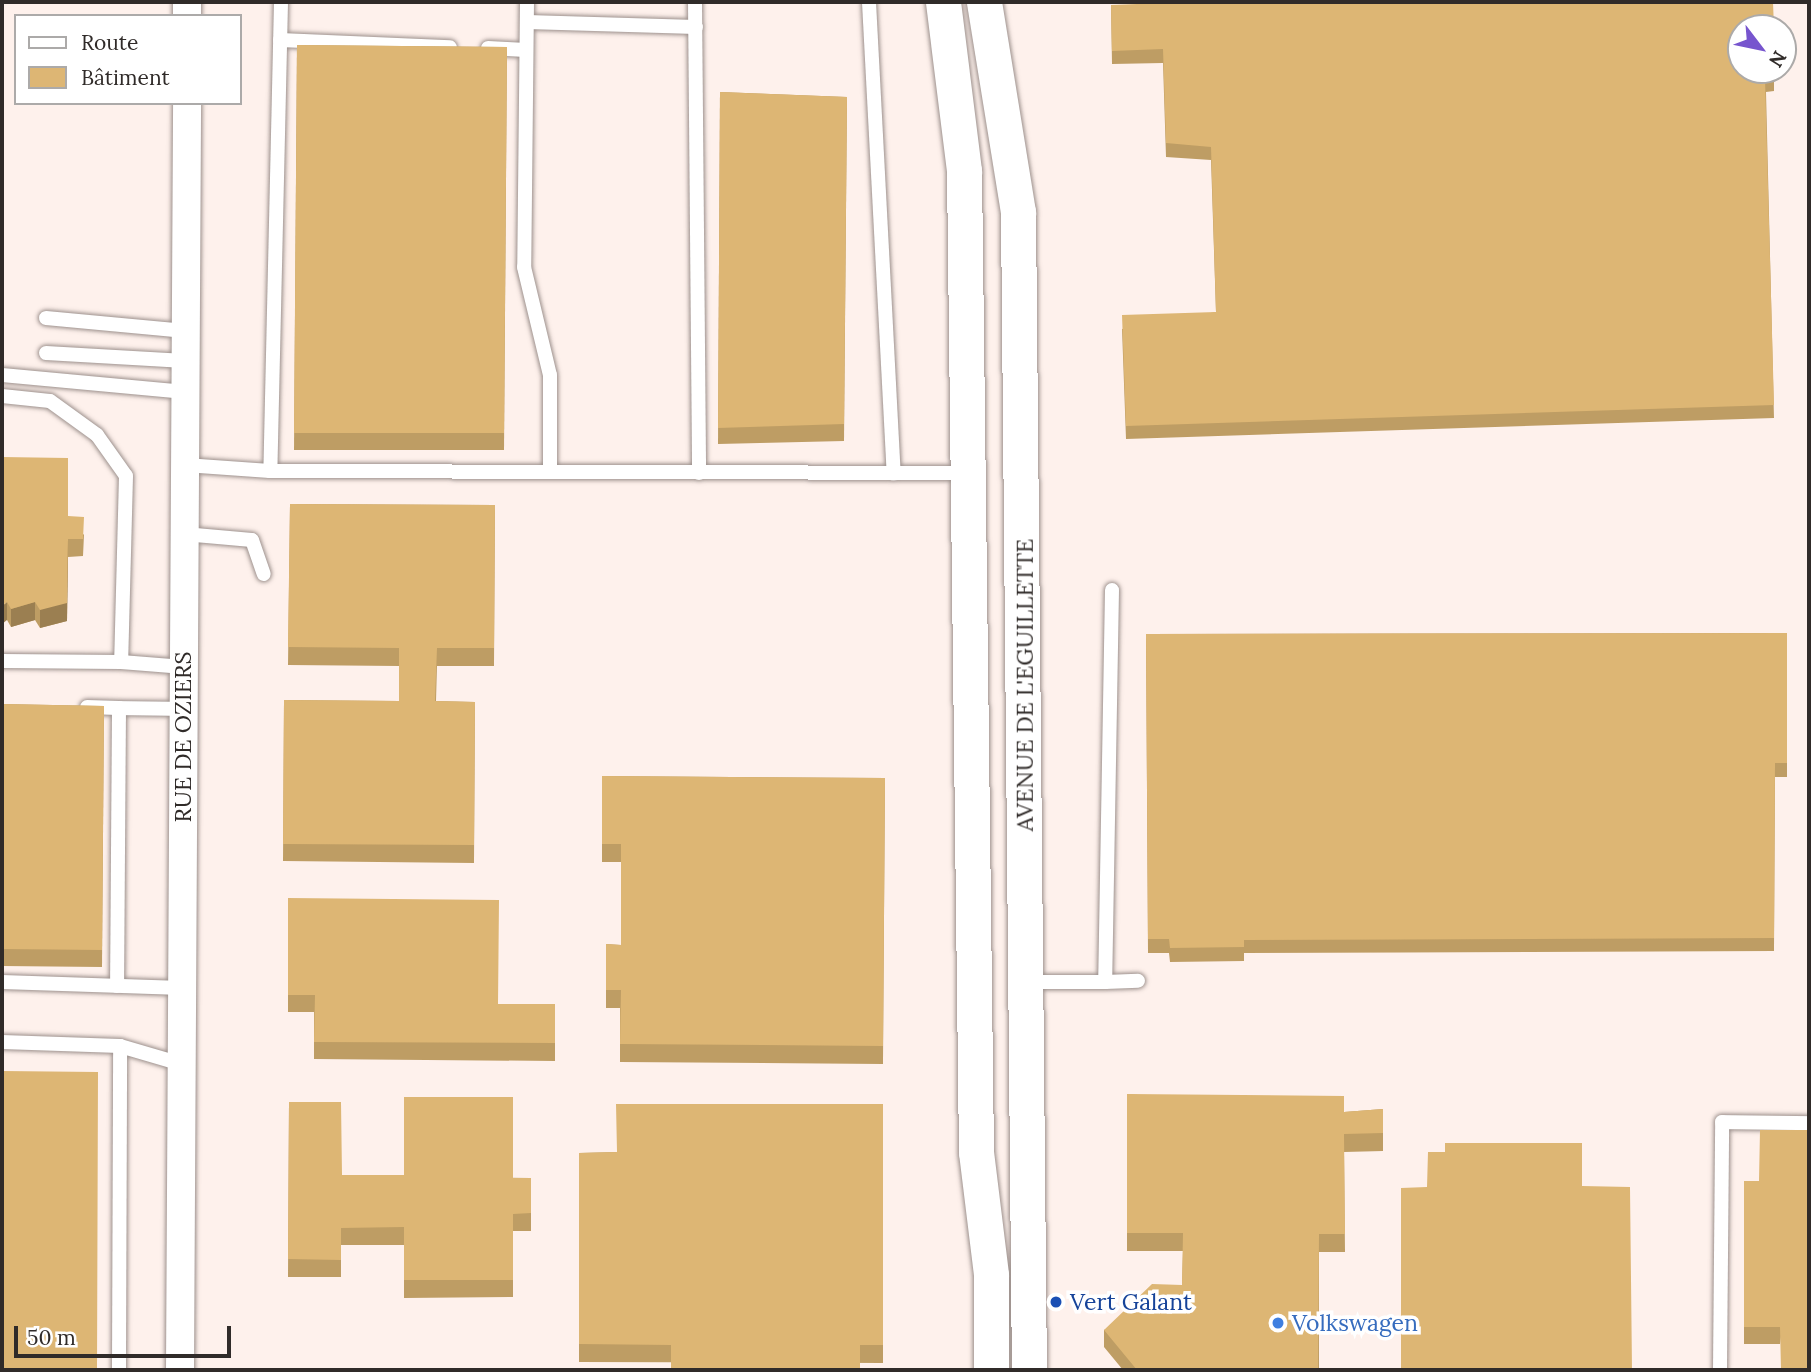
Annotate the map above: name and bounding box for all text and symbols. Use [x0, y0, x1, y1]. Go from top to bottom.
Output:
legend [14, 14, 242, 105]
north arrow [1727, 14, 1797, 84]
text: Route [81, 29, 138, 56]
text: N [1764, 46, 1792, 72]
text: Bâtiment [81, 64, 170, 91]
street label: AVENUE DE L'EGUILLETTE [1011, 539, 1039, 831]
street label: RUE DE OZIERS [169, 651, 197, 823]
place label: Vert Galant [1070, 1288, 1192, 1316]
marker: Vert Galant [1048, 1294, 1064, 1310]
place label: Volkswagen [1292, 1309, 1418, 1337]
scale bar [18, 1312, 234, 1356]
marker: Volkswagen [1270, 1315, 1286, 1331]
text: 50 m [27, 1324, 76, 1351]

